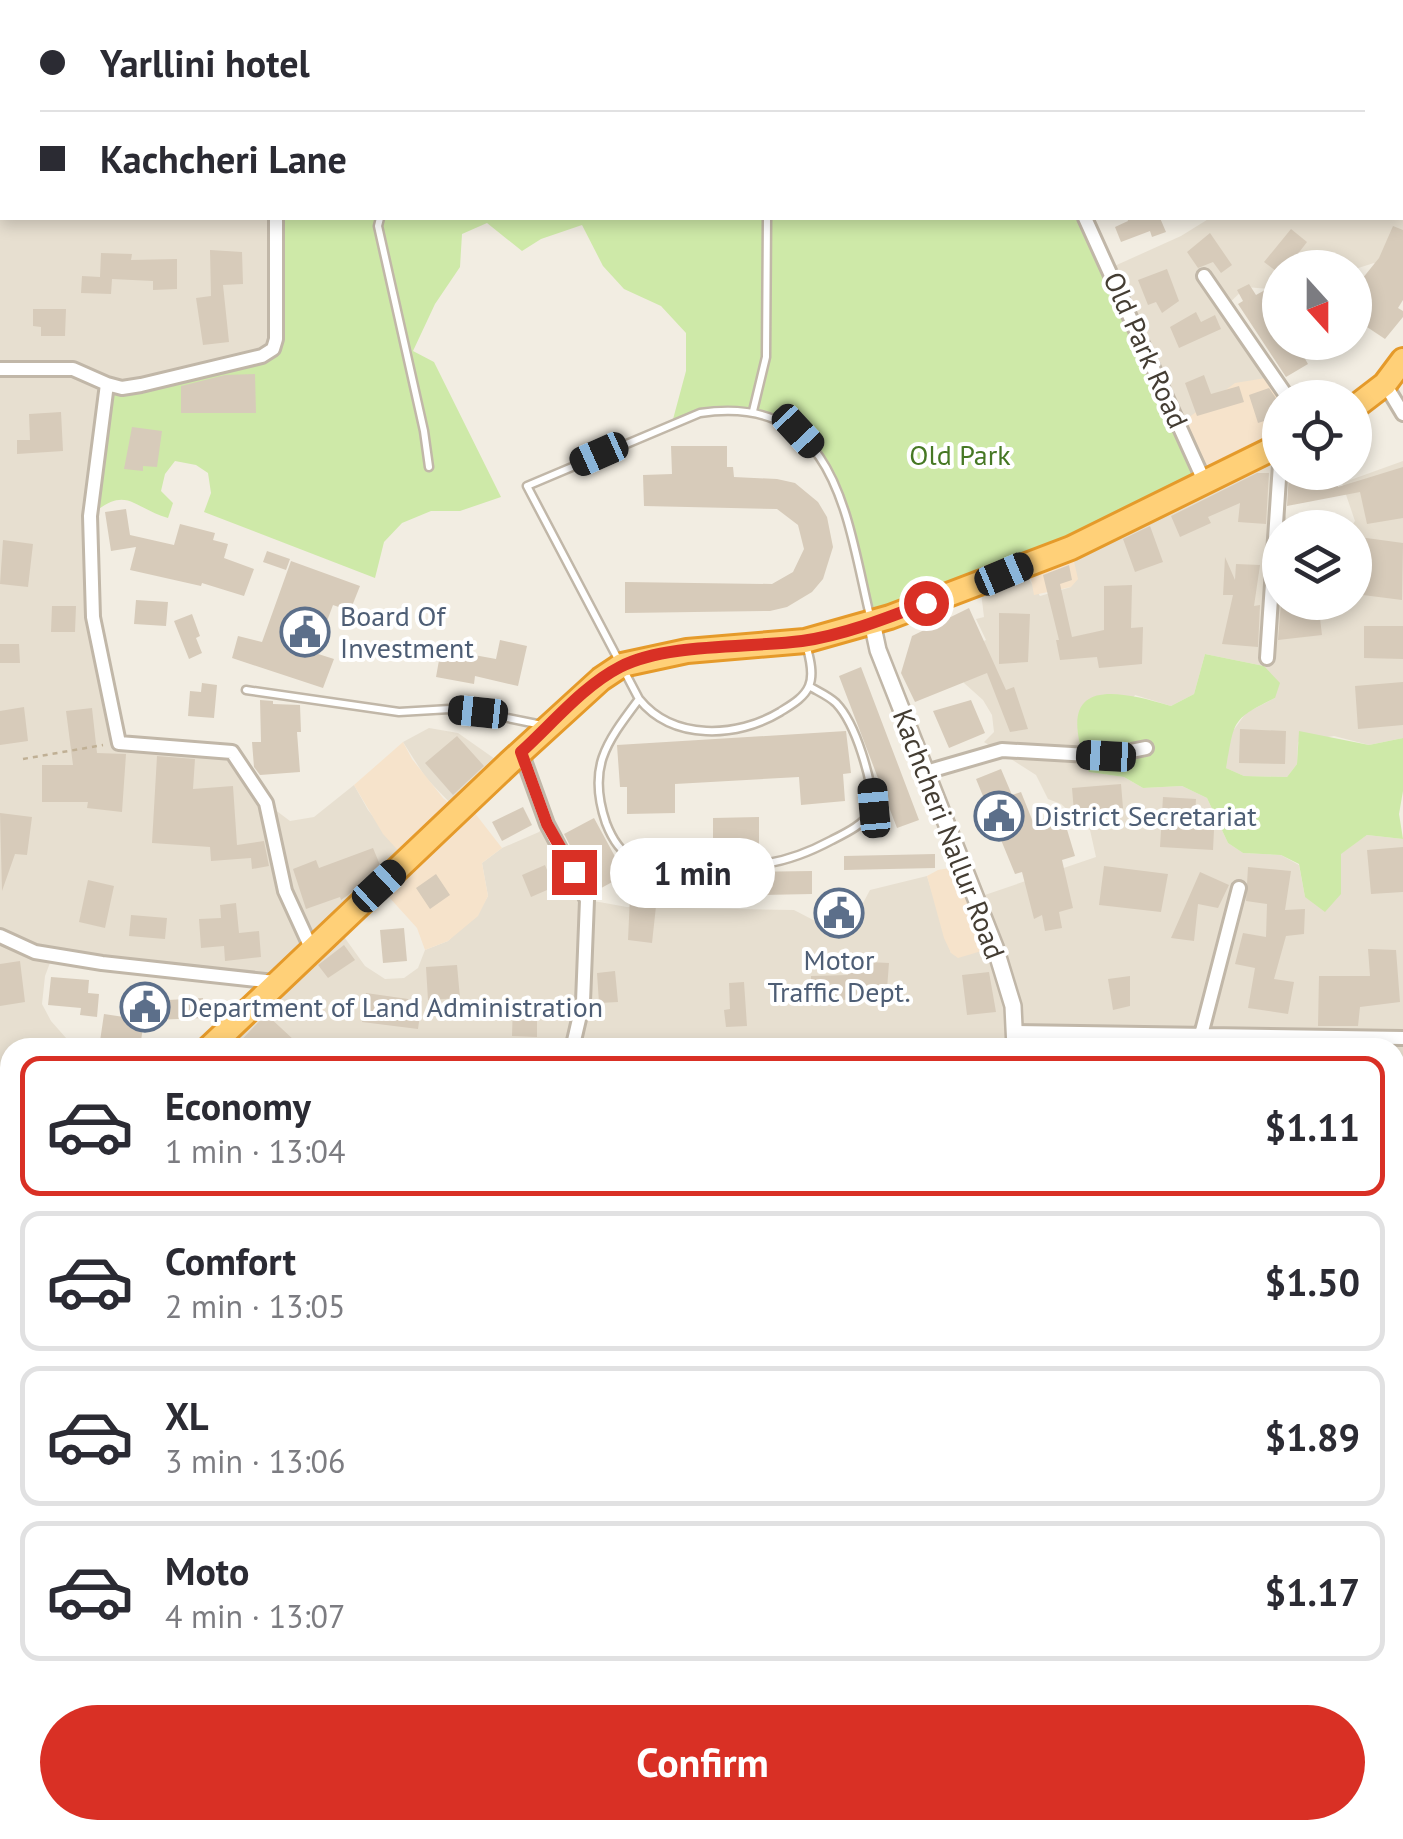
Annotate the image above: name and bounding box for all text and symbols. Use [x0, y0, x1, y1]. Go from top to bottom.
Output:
text: Yarllini hotel [100, 38, 310, 87]
text: Kachcheri Lane [100, 134, 347, 183]
north arrow [1262, 250, 1372, 360]
map controls [1262, 250, 1372, 620]
street label: Old Park Road [1096, 266, 1197, 434]
button: locate [1262, 380, 1372, 490]
car [767, 399, 829, 463]
car [565, 428, 633, 480]
park label: Old Park [909, 436, 1011, 473]
button: layers [1262, 510, 1372, 620]
car [971, 548, 1037, 600]
route start [904, 581, 949, 626]
place label: Board Of Investment [340, 597, 474, 666]
public building icon: Board Of Investment [279, 606, 331, 658]
car [447, 694, 509, 730]
street label: Kachcheri Nallur Road [885, 703, 1014, 964]
car [1075, 739, 1137, 773]
car [856, 777, 892, 839]
public building icon: District Secretariat [973, 790, 1025, 842]
place label: District Secretariat [1034, 797, 1257, 834]
callout: 1 min [609, 837, 774, 907]
route end [552, 850, 597, 895]
text: 1 min [653, 852, 732, 894]
car [347, 855, 411, 917]
public building icon: Motor Traffic Dept. [813, 887, 865, 939]
place label: Motor Traffic Dept. [767, 941, 911, 1010]
public building icon: Department of Land Administration [119, 981, 171, 1033]
place label: Department of Land Administration [180, 988, 603, 1025]
icon: car [45, 1081, 135, 1171]
text: Economy [165, 1081, 311, 1130]
text: $1.11 [1264, 1102, 1360, 1151]
text: 1 min · 13:04 [165, 1130, 345, 1172]
icon: car [45, 1236, 135, 1326]
text: Comfort [165, 1236, 296, 1285]
text: $1.50 [1264, 1257, 1360, 1306]
text: 2 min · 13:05 [165, 1285, 345, 1327]
icon: car [45, 1391, 135, 1481]
text: XL [165, 1391, 209, 1440]
text: $1.89 [1264, 1412, 1360, 1461]
text: 3 min · 13:06 [165, 1440, 345, 1482]
icon: car [45, 1546, 135, 1636]
text: Moto [165, 1546, 249, 1595]
text: $1.17 [1264, 1567, 1360, 1616]
text: 4 min · 13:07 [165, 1595, 345, 1637]
button: Confirm [40, 1705, 1365, 1820]

